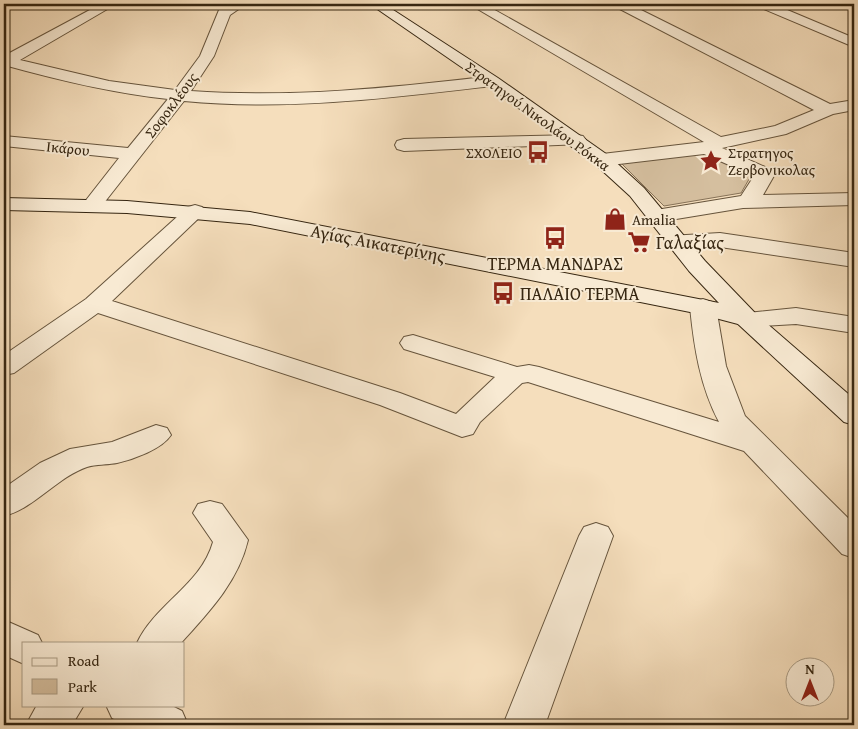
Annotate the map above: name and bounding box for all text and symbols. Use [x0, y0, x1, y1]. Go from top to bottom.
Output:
street label: Στρατηγού Νικολάου Ρόκκα [461, 56, 615, 176]
street label: Σοφοκλέους [139, 67, 203, 142]
street label: Ικάρου [45, 135, 91, 161]
bus stop icon: ΣΧΟΛΕΙΟ [525, 139, 551, 165]
place label: ΣΧΟΛΕΙΟ [466, 142, 522, 163]
place label: Στρατηγος Ζερβονικολας [728, 142, 816, 180]
place icon: Στρατηγος Ζερβονικολας [698, 148, 724, 174]
shop icon: Amalia [602, 206, 628, 232]
place label: Amalia [632, 209, 676, 230]
street label: Αγίας Αικατερίνης [308, 217, 448, 269]
bus stop icon: ΤΕΡΜΑ ΜΑΝΔΡΑΣ [542, 225, 568, 251]
supermarket icon: Γαλαξίας [626, 229, 652, 255]
place label: Γαλαξίας [656, 229, 724, 256]
place label: ΤΕΡΜΑ ΜΑΝΔΡΑΣ [487, 250, 623, 277]
bus stop icon: ΠΑΛΑΙΟ ΤΕΡΜΑ [490, 280, 516, 306]
place label: ΠΑΛΑΙΟ ΤΕΡΜΑ [520, 280, 640, 307]
legend [22, 642, 185, 706]
text: Road [68, 650, 99, 671]
north arrow [786, 656, 836, 706]
text: N [805, 659, 815, 679]
text: Park [68, 676, 97, 697]

